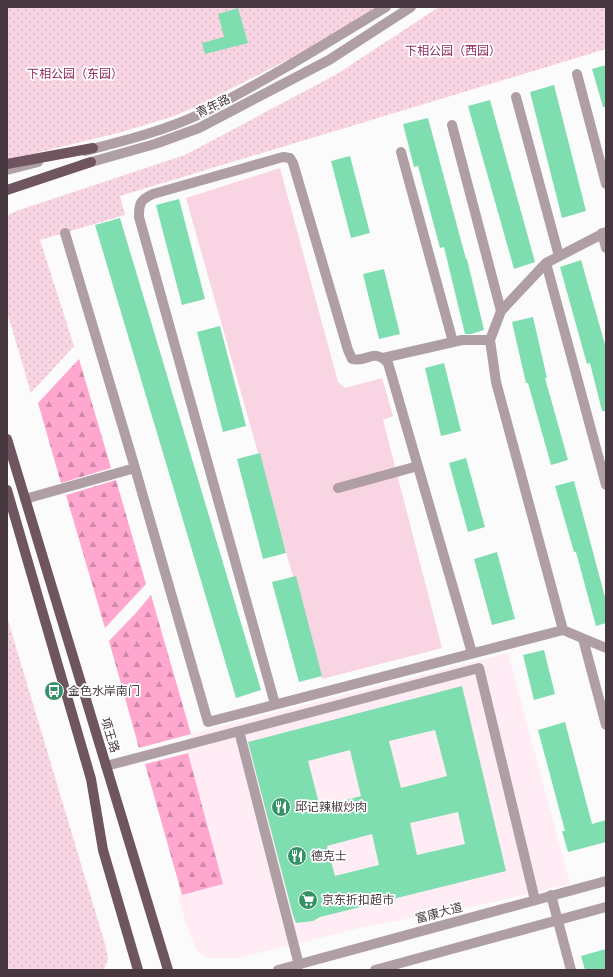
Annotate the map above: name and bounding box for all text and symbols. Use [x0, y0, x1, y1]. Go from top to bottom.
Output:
park label: 下相公园（西园） [405, 42, 501, 59]
park label: 下相公园（东园） [27, 65, 123, 82]
street label: 青年路 [193, 90, 233, 121]
bus stop icon: 金色水岸南门 [43, 680, 65, 702]
place label: 金色水岸南门 [68, 682, 140, 699]
street label: 项王路 [97, 715, 124, 755]
restaurant icon: 邱记辣椒炒肉 [270, 796, 292, 818]
place label: 邱记辣椒炒肉 [295, 798, 367, 815]
restaurant icon: 德克士 [286, 845, 308, 867]
place label: 德克士 [311, 847, 347, 864]
supermarket icon: 京东折扣超市 [297, 889, 319, 911]
place label: 京东折扣超市 [322, 891, 394, 908]
street label: 富康大道 [413, 898, 464, 927]

